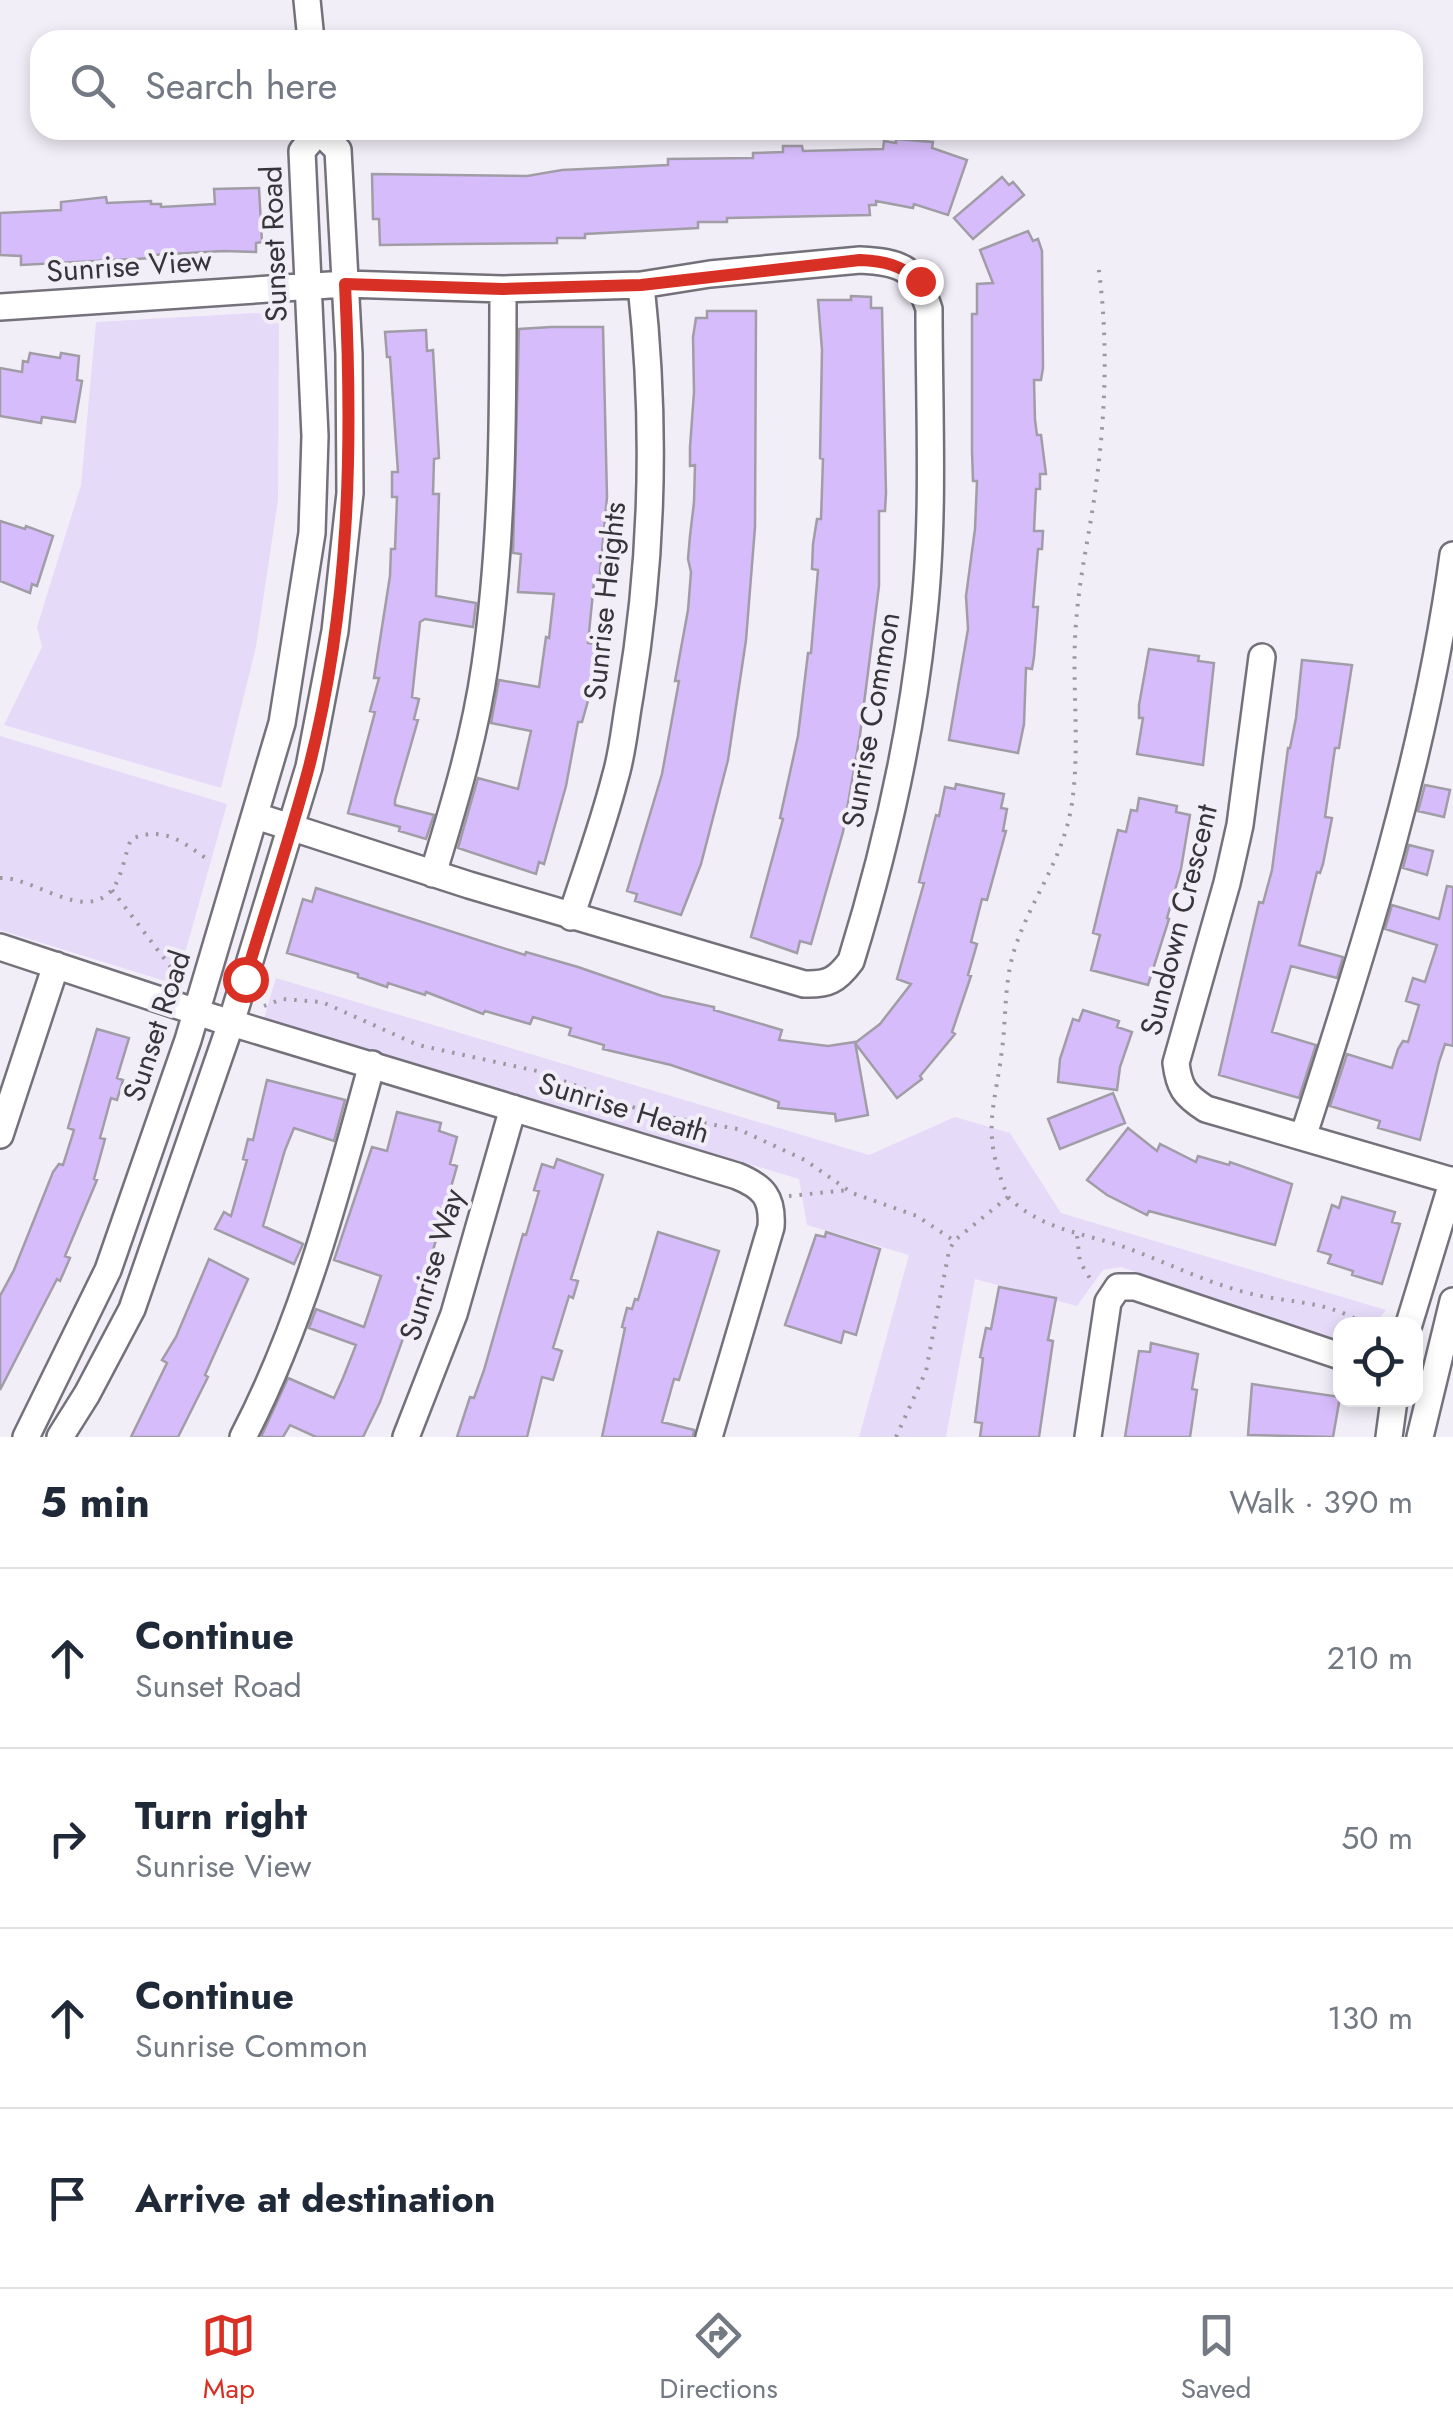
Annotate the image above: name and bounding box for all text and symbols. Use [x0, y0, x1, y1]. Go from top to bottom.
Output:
search box [30, 30, 1423, 140]
icon: search [65, 58, 120, 113]
text: Search here [145, 58, 337, 113]
street label: Sunset Road [249, 165, 298, 323]
street label: Sunrise View [45, 238, 214, 293]
route end [898, 259, 944, 305]
street label: Sunrise Heights [573, 500, 636, 702]
street label: Sunrise Common [830, 609, 911, 831]
street label: Sundown Crescent [1129, 799, 1228, 1040]
street label: Sunset Road [112, 945, 201, 1107]
route start [223, 957, 269, 1003]
street label: Sunrise Heath [533, 1061, 715, 1154]
street label: Sunrise Way [388, 1183, 475, 1346]
map controls [1333, 1317, 1423, 1407]
button: locate [1333, 1317, 1423, 1407]
text: 5 min [40, 1472, 150, 1533]
text: Walk · 390 m [1229, 1479, 1413, 1525]
text: Continue [135, 1608, 294, 1663]
icon: ahead [40, 1631, 95, 1686]
text: 210 m [1327, 1635, 1413, 1681]
text: Sunset Road [135, 1663, 302, 1709]
text: Turn right [135, 1788, 307, 1843]
icon: right [40, 1811, 95, 1866]
text: 50 m [1341, 1815, 1413, 1861]
text: Sunrise View [135, 1843, 312, 1889]
text: Continue [135, 1968, 294, 2023]
icon: ahead [40, 1991, 95, 2046]
text: 130 m [1327, 1995, 1413, 2041]
text: Sunrise Common [135, 2023, 368, 2069]
icon: arrive [40, 2171, 95, 2226]
text: Arrive at destination [135, 2171, 496, 2226]
tab: Map [201, 2308, 256, 2409]
tab: Directions [659, 2308, 778, 2409]
tab: Saved [1181, 2308, 1252, 2409]

